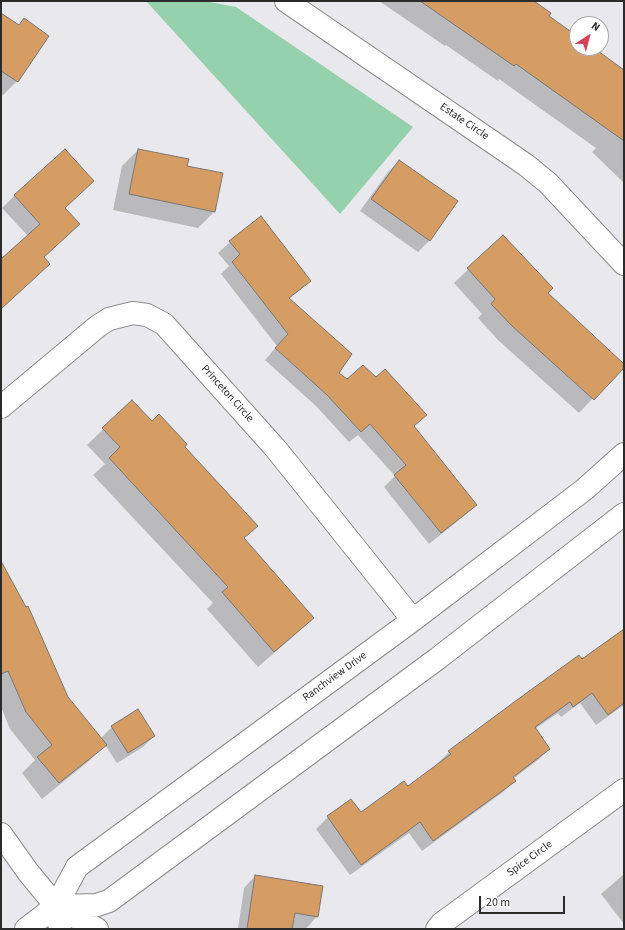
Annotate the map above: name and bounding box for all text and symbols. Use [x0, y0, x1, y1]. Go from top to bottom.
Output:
north arrow [569, 16, 609, 56]
text: N [588, 18, 603, 35]
street label: Estate Circle [437, 101, 491, 143]
street label: Princeton Circle [198, 363, 256, 425]
street label: Ranchview Drive [300, 649, 370, 705]
street label: Spice Circle [505, 838, 555, 880]
scale bar [481, 888, 567, 914]
text: 20 m [486, 894, 510, 911]

